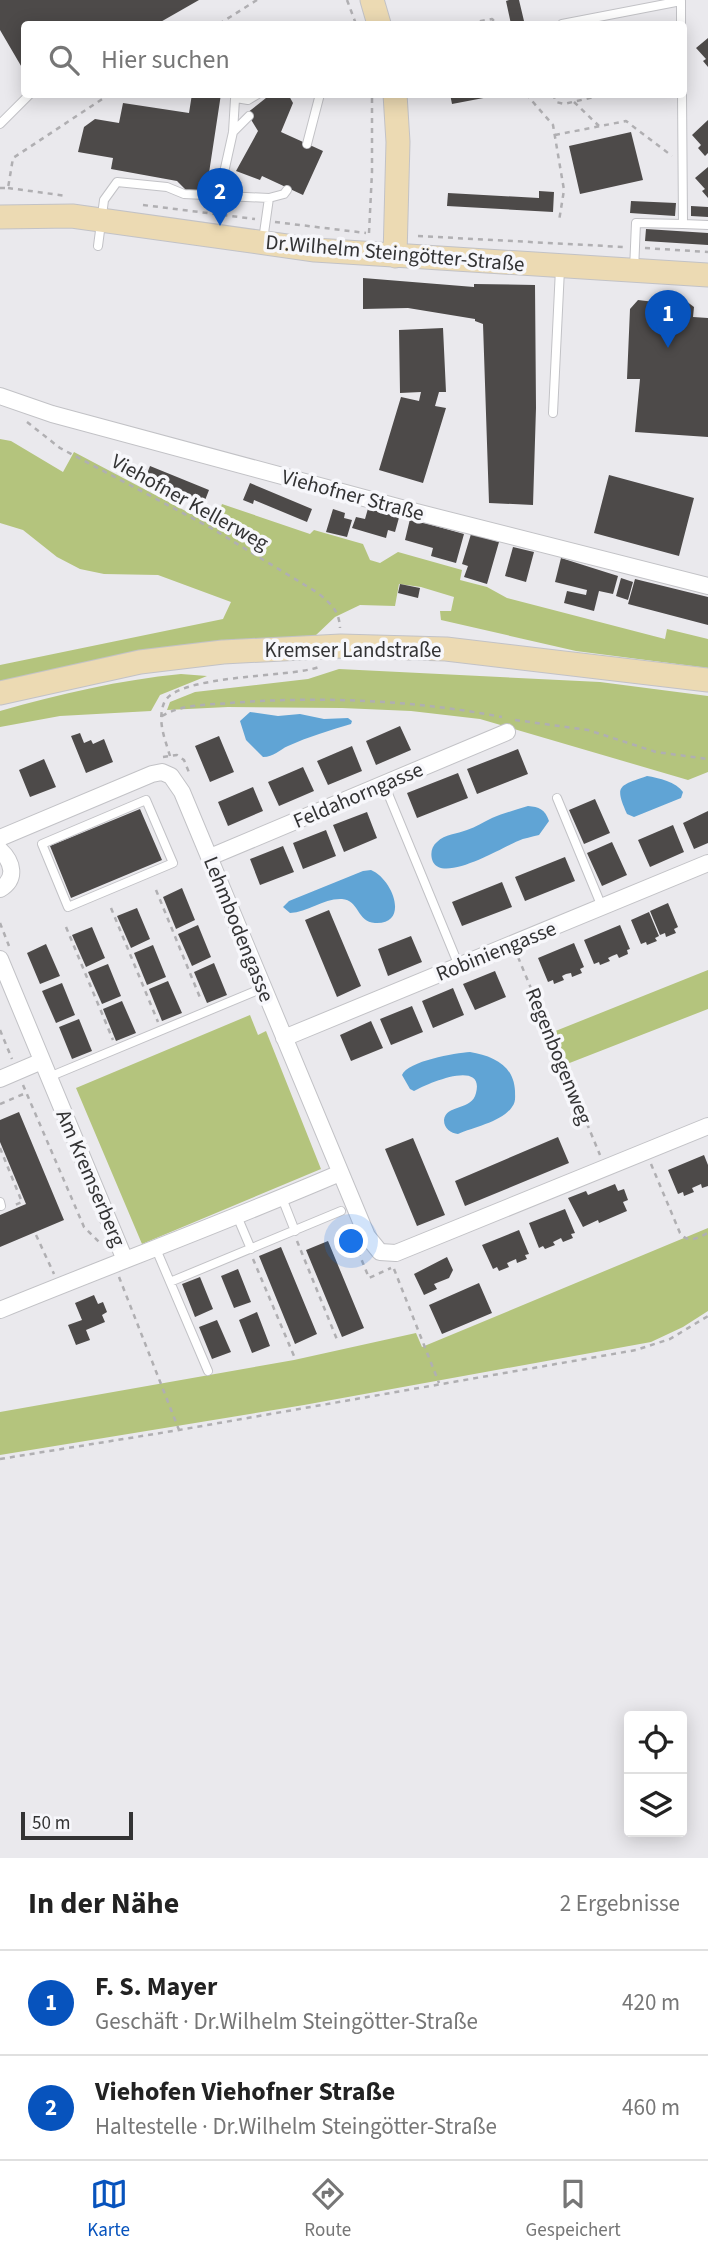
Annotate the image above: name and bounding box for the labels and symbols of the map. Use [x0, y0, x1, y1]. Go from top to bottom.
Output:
pin: 2 [197, 168, 243, 226]
street label: Dr.Wilhelm Steingötter-Straße [264, 227, 526, 279]
pin: 1 [645, 290, 691, 348]
street label: Viehofner Kellerweg [106, 446, 274, 558]
street label: Viehofner Straße [278, 462, 428, 528]
street label: Kremser Landstraße [264, 635, 442, 665]
street label: Feldahorngasse [288, 754, 428, 836]
street label: Lehmbodengasse [196, 852, 282, 1006]
street label: Robiniengasse [431, 913, 561, 989]
street label: Regenbogenweg [518, 983, 600, 1129]
street label: Am Kremserberg [49, 1105, 134, 1252]
your location [334, 1224, 368, 1258]
scale bar [21, 1809, 133, 1841]

